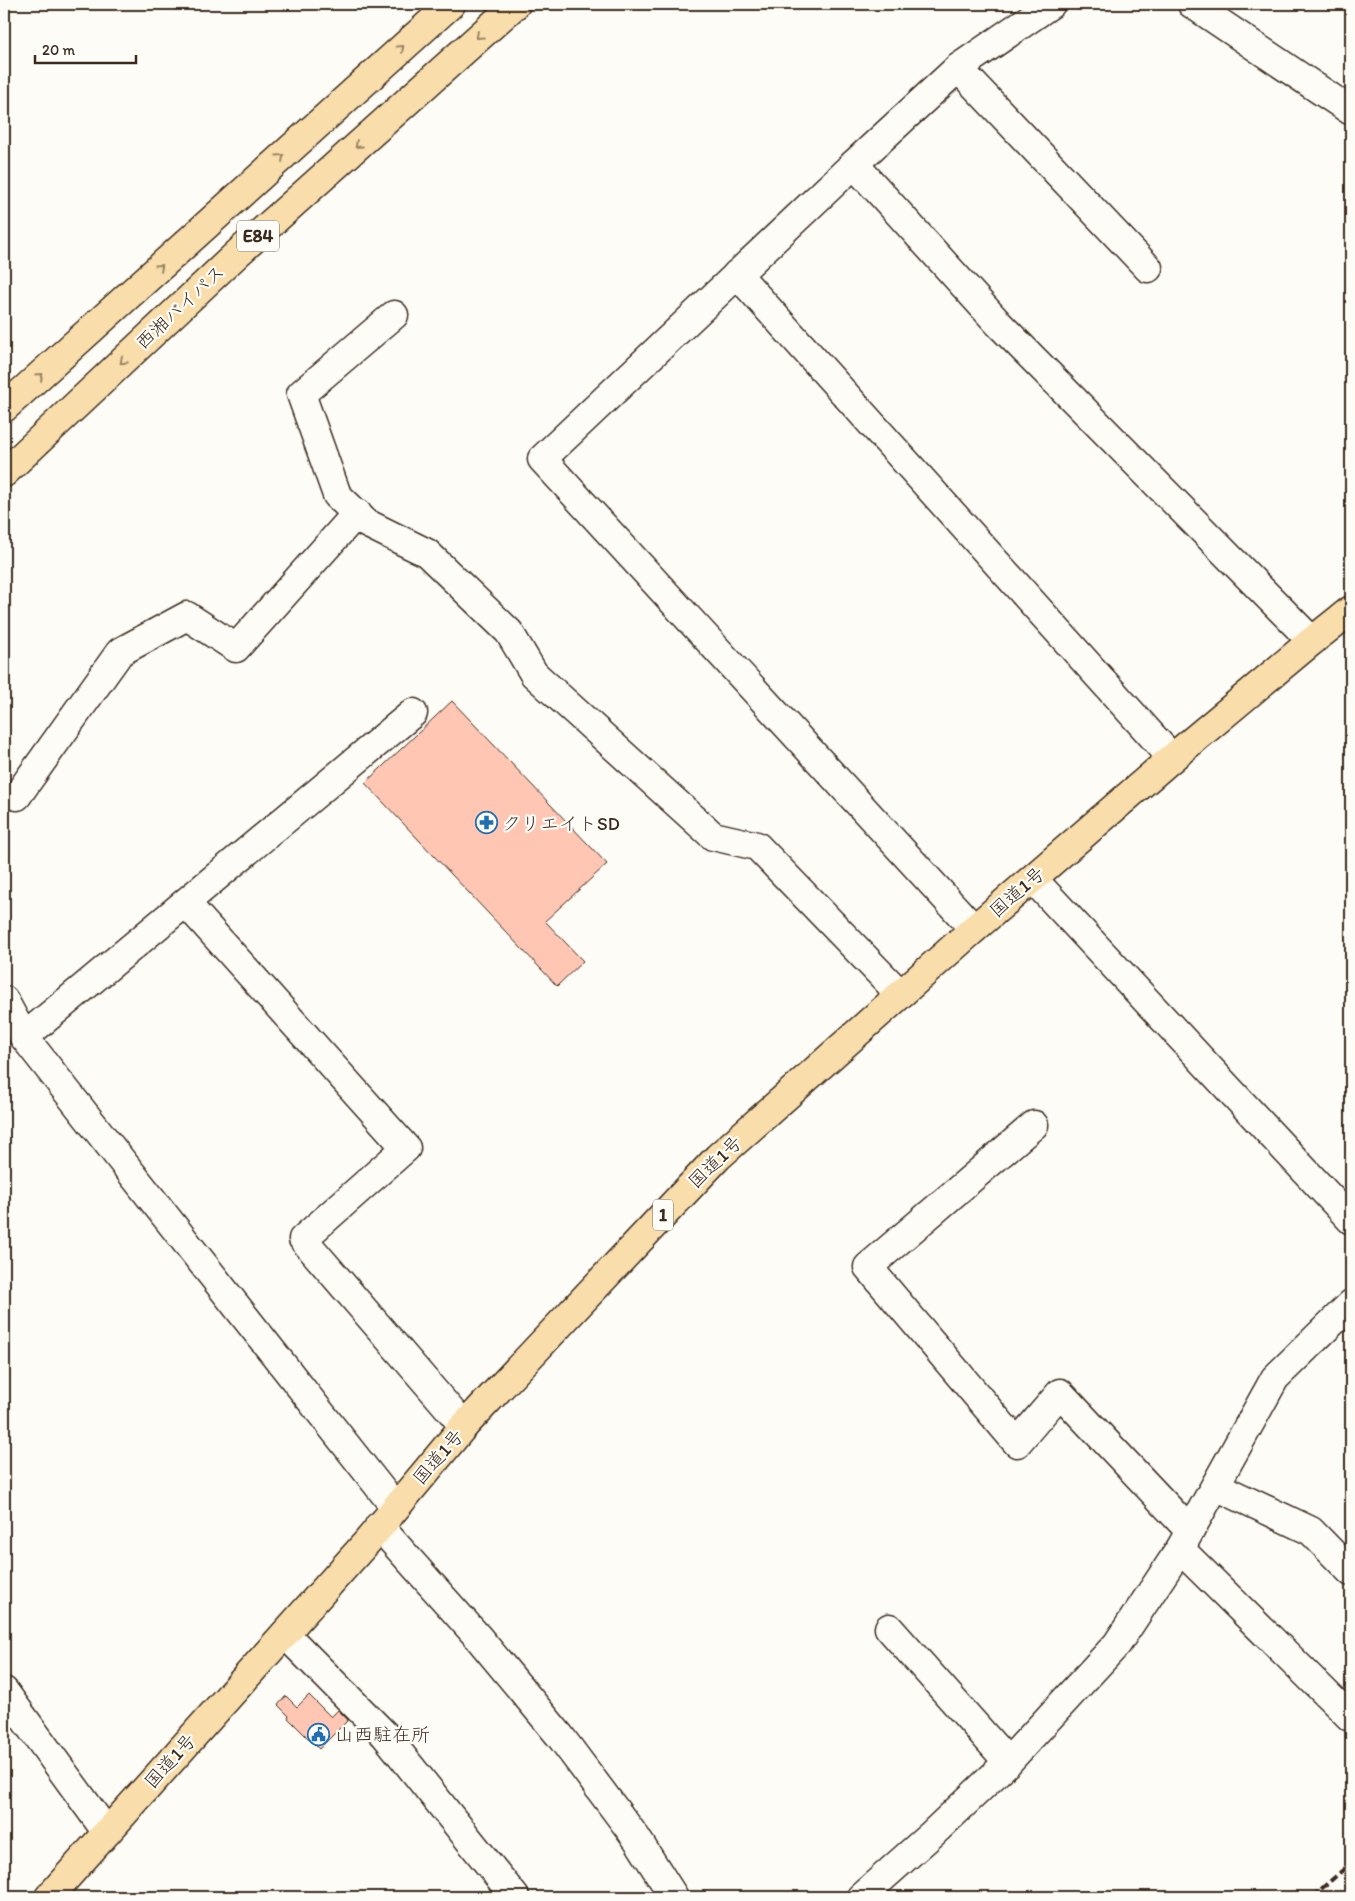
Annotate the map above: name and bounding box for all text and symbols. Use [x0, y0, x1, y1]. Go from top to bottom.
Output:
one-way arrow [476, 30, 485, 39]
scale bar [35, 32, 136, 64]
text: 20 m [42, 41, 76, 59]
one-way arrow [396, 45, 405, 54]
one-way arrow [355, 139, 364, 148]
one-way arrow [275, 154, 284, 163]
road number: E84 [237, 220, 279, 252]
street label: 西湘バイパス [131, 260, 229, 354]
one-way arrow [155, 263, 164, 272]
one-way arrow [119, 355, 128, 364]
one-way arrow [34, 373, 43, 382]
pharmacy icon: クリエイトSD [474, 811, 498, 835]
place label: クリエイトSD [502, 812, 620, 835]
street label: 国道1号 [985, 862, 1049, 922]
street label: 国道1号 [683, 1131, 747, 1193]
road number: 1 [653, 1200, 673, 1230]
street label: 国道1号 [408, 1425, 468, 1489]
public building icon: 山西駐在所 [307, 1722, 331, 1746]
place label: 山西駐在所 [335, 1723, 430, 1746]
street label: 国道1号 [139, 1729, 201, 1793]

